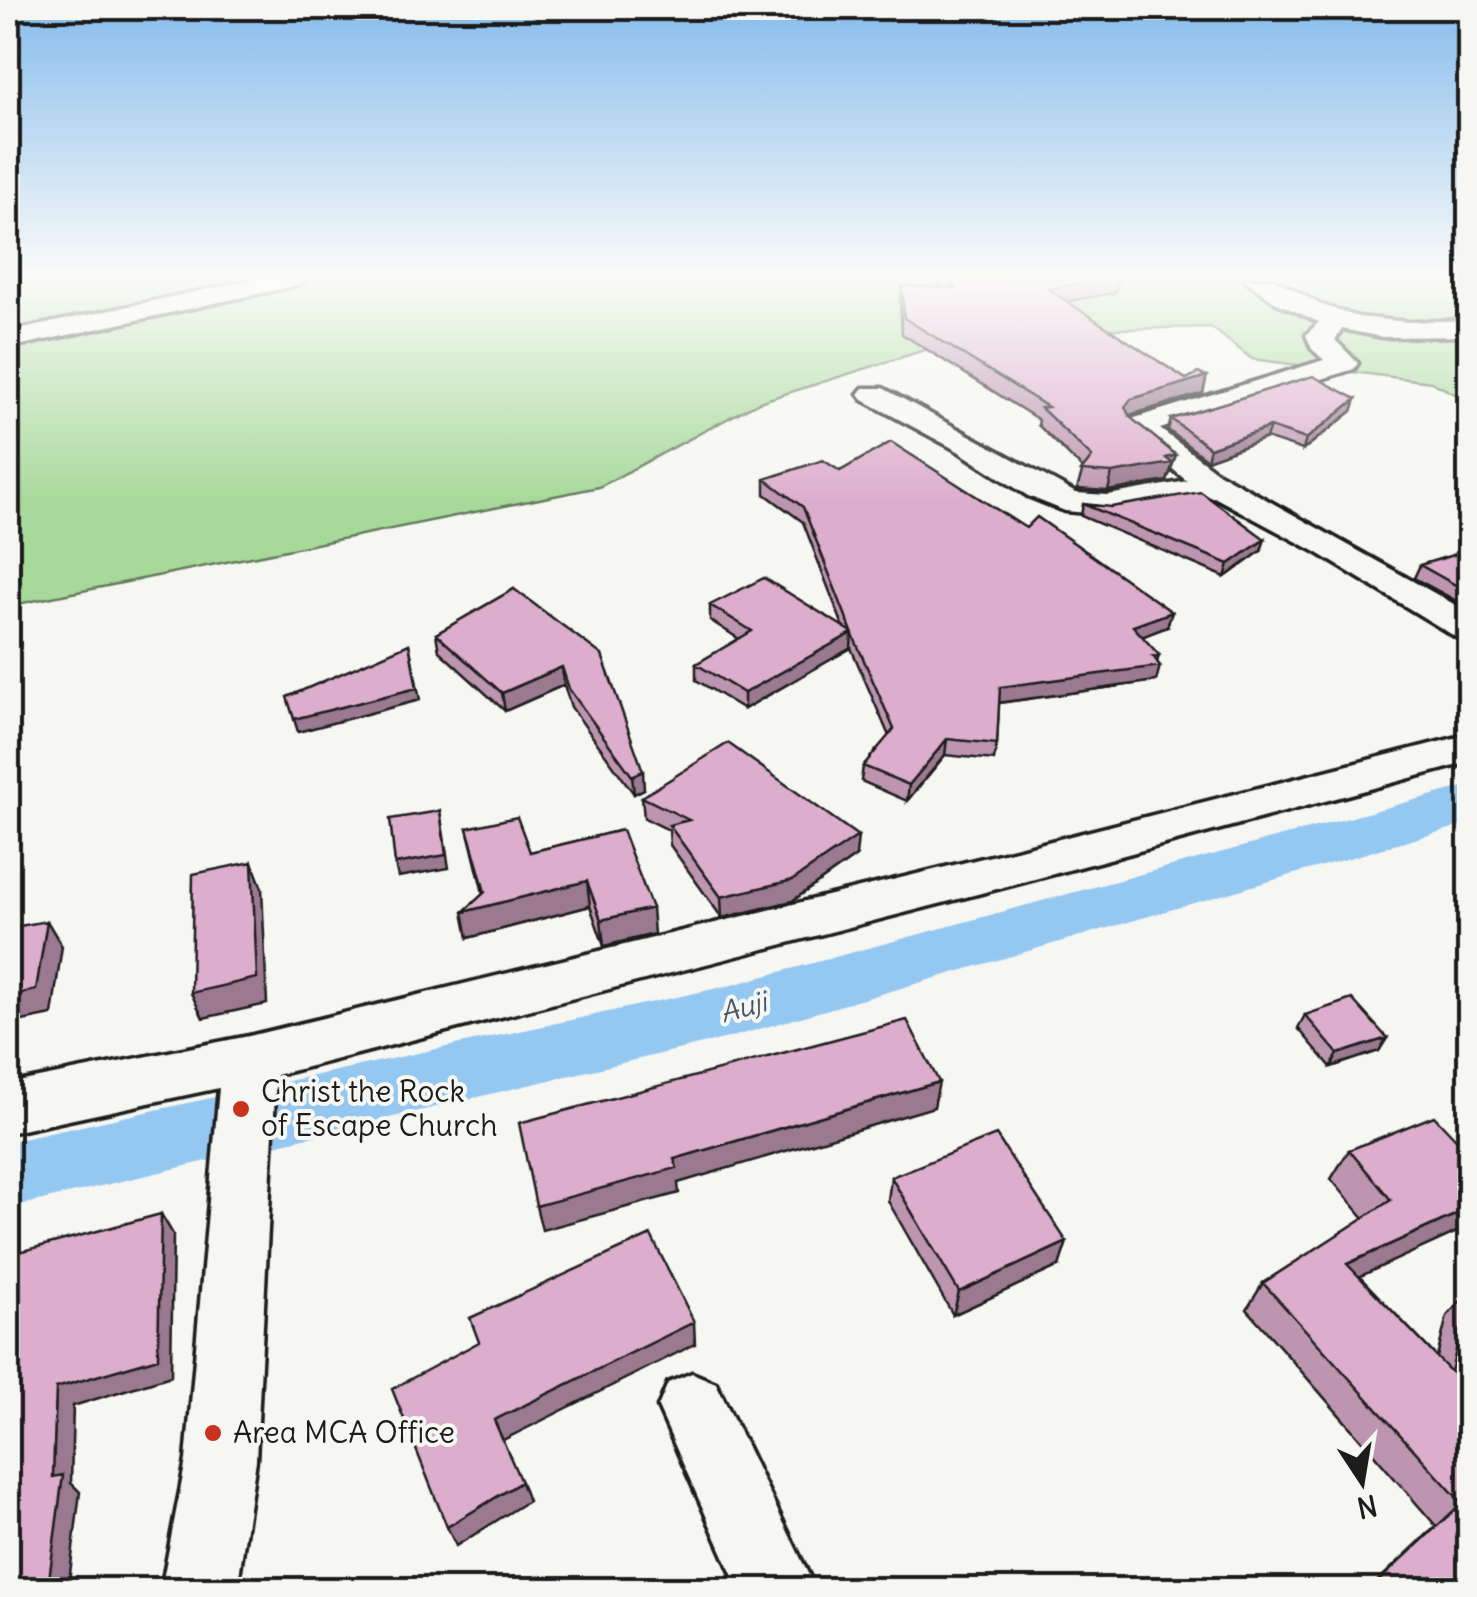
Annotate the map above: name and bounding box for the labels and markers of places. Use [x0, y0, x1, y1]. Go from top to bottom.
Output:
place label: Christ the Rock of Escape Church [261, 1072, 497, 1144]
marker: Christ the Rock of Escape Church [230, 1098, 252, 1120]
place label: Area MCA Office [233, 1413, 455, 1451]
marker: Area MCA Office [202, 1422, 224, 1444]

